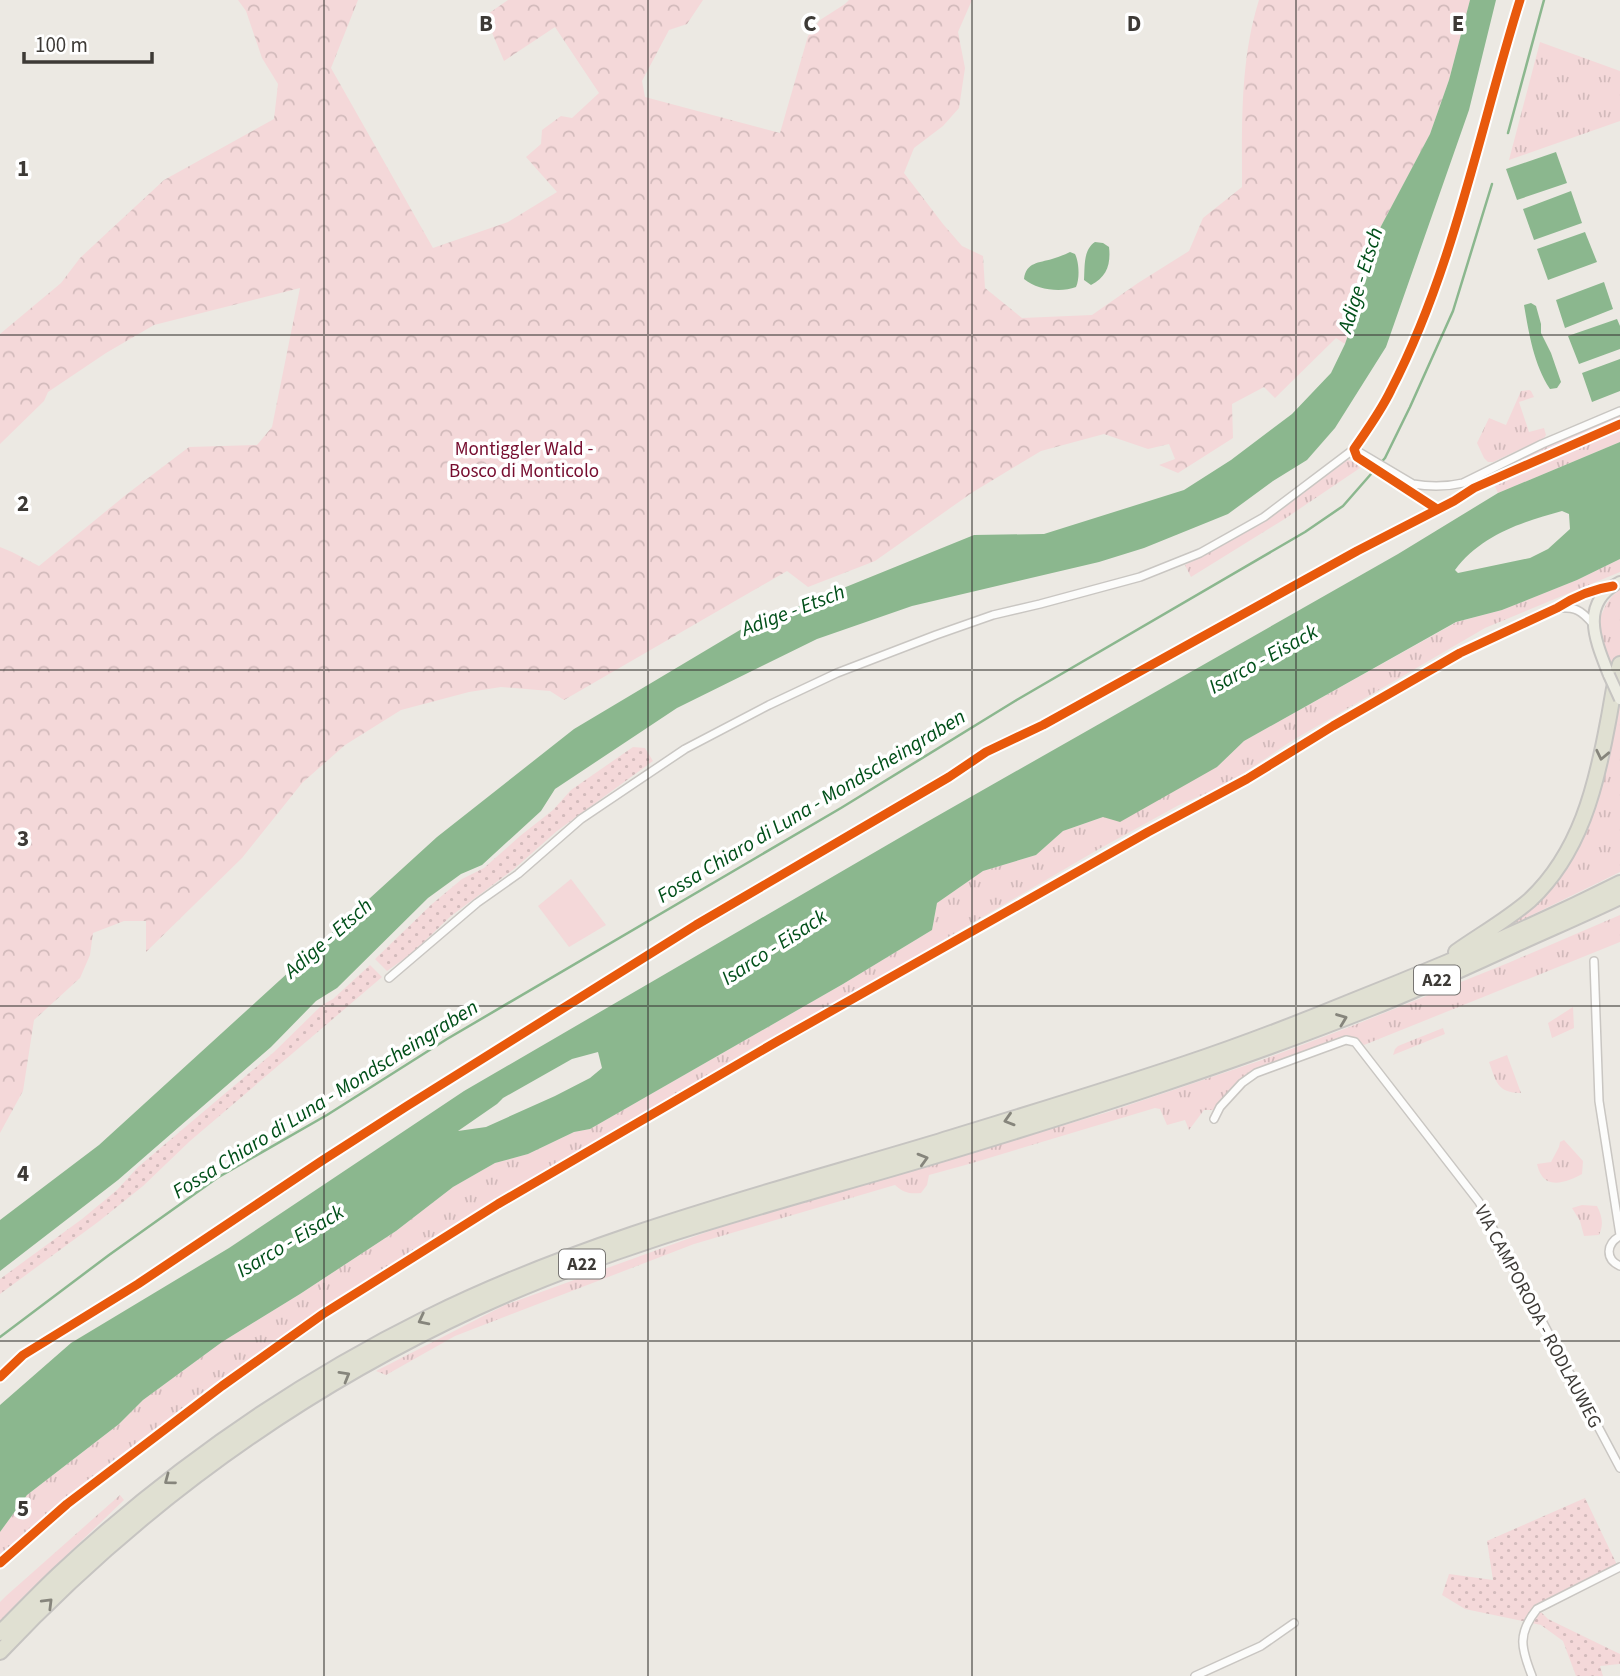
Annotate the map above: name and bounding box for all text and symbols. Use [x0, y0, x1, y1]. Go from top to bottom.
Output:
text: B [479, 7, 493, 40]
text: C [803, 7, 817, 40]
text: D [1127, 7, 1141, 40]
text: E [1452, 7, 1464, 40]
scale bar [24, 21, 152, 65]
text: 100 m [35, 30, 88, 60]
text: 1 [17, 152, 29, 185]
water label: Adige - Etsch [1329, 224, 1390, 338]
park label: Montiggler Wald - Bosco di Monticolo [449, 436, 599, 485]
text: 2 [17, 487, 29, 520]
water label: Adige - Etsch [735, 577, 849, 644]
water label: Isarco - Eisack [1203, 616, 1324, 701]
water label: Fossa Chiaro di Luna - Mondscheingraben [651, 702, 971, 910]
one-way arrow [1595, 749, 1610, 761]
text: 3 [17, 822, 29, 855]
water label: Adige - Etsch [276, 891, 379, 986]
water label: Isarco - Eisack [715, 901, 834, 992]
road number: A22 [1414, 965, 1460, 995]
water label: Fossa Chiaro di Luna - Mondscheingraben [166, 992, 484, 1206]
one-way arrow [1335, 1013, 1347, 1027]
one-way arrow [1003, 1111, 1015, 1126]
one-way arrow [917, 1153, 929, 1167]
text: 4 [17, 1157, 29, 1190]
water label: Isarco - Eisack [231, 1197, 350, 1285]
street label: VIA CAMPORODA - RODLAUWEG [1467, 1200, 1608, 1433]
road number: A22 [559, 1250, 605, 1279]
one-way arrow [418, 1311, 430, 1325]
one-way arrow [337, 1372, 350, 1385]
one-way arrow [165, 1472, 177, 1485]
text: 5 [17, 1492, 29, 1525]
one-way arrow [39, 1598, 52, 1611]

